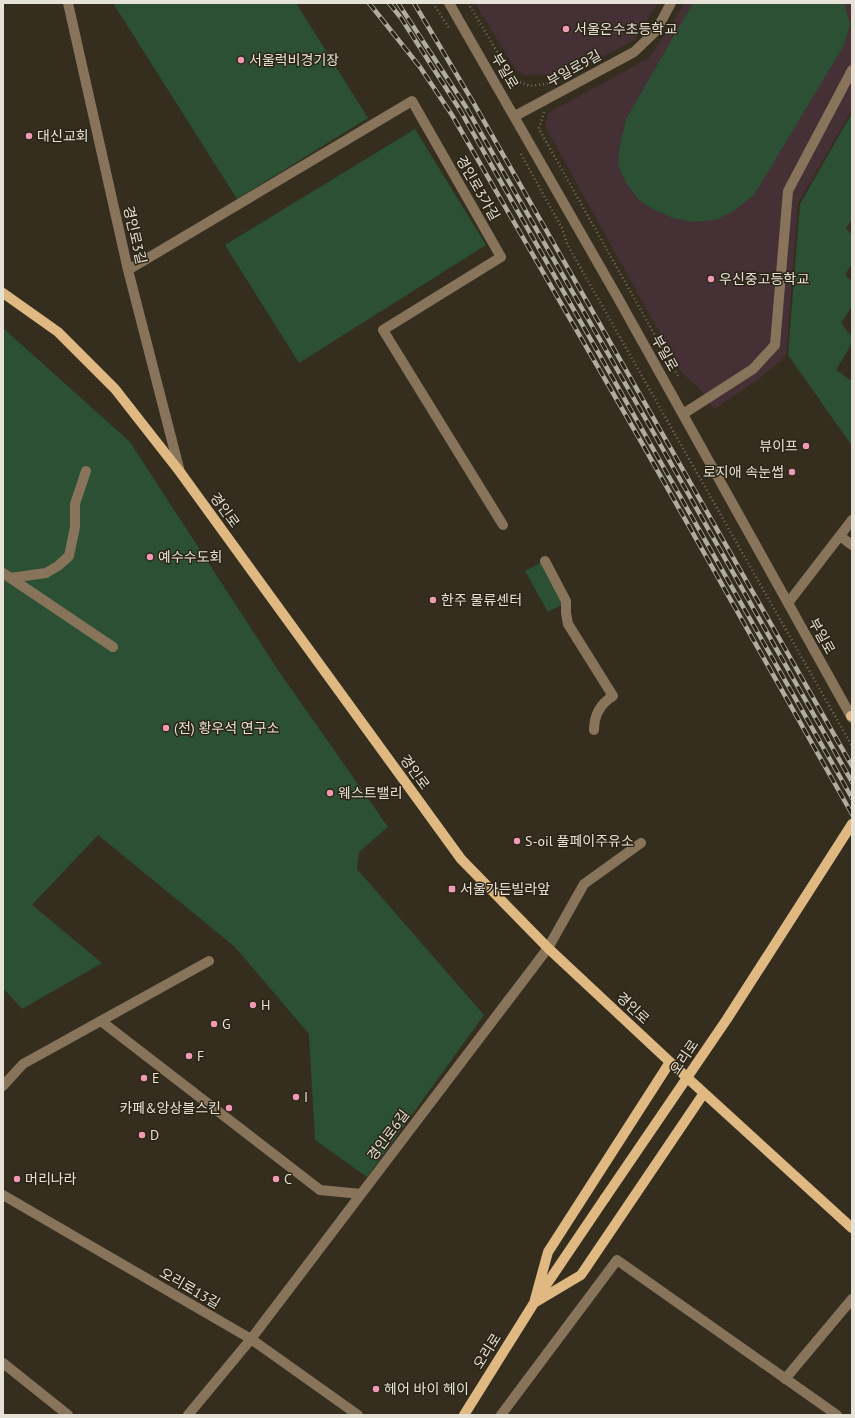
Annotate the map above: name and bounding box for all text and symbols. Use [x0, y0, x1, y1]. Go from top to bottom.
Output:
place label: 서울온수초등학교 [574, 20, 677, 38]
marker: 서울온수초등학교 [561, 24, 571, 34]
street label: 부일로9길 [544, 46, 604, 90]
street label: 부일로 [488, 50, 523, 92]
place label: 서울럭비경기장 [249, 51, 339, 69]
marker: 서울럭비경기장 [236, 55, 246, 65]
place label: 대신교회 [37, 127, 89, 145]
marker: 대신교회 [24, 131, 34, 141]
street label: 경인로3가길 [452, 152, 504, 224]
street label: 경인로3길 [120, 204, 150, 266]
place label: 우신중고등학교 [719, 270, 809, 288]
marker: 우신중고등학교 [706, 274, 716, 284]
street label: 부일로 [648, 332, 682, 374]
place label: 뷰이프 [759, 437, 798, 455]
marker: 뷰이프 [801, 441, 811, 451]
place label: 로지애 속눈썹 [703, 463, 784, 481]
marker: 로지애 속눈썹 [787, 467, 797, 477]
street label: 경인로 [206, 489, 244, 531]
place label: 예수수도회 [158, 548, 222, 566]
marker: 예수수도회 [145, 552, 155, 562]
place label: 한주 물류센터 [441, 591, 522, 609]
marker: 한주 물류센터 [428, 595, 438, 605]
street label: 부일로 [805, 615, 839, 657]
place label: (전) 황우석 연구소 [174, 719, 280, 737]
marker: (전) 황우석 연구소 [161, 723, 171, 733]
street label: 경인로 [396, 751, 434, 793]
place label: 웨스트밸리 [338, 784, 402, 802]
marker: 웨스트밸리 [325, 788, 335, 798]
place label: S-oil 풀페이주유소 [525, 832, 634, 850]
marker: S-oil 풀페이주유소 [512, 836, 522, 846]
place label: 서울가든빌라앞 [460, 880, 550, 898]
marker: 서울가든빌라앞 [447, 884, 457, 894]
street label: 경인로 [613, 988, 653, 1028]
place label: H [261, 996, 270, 1014]
marker: H [248, 1000, 258, 1010]
place label: G [222, 1015, 231, 1033]
marker: G [209, 1019, 219, 1029]
street label: 오리로 [666, 1036, 702, 1078]
place label: F [197, 1047, 204, 1065]
marker: F [184, 1051, 194, 1061]
place label: E [152, 1069, 160, 1087]
marker: E [139, 1073, 149, 1083]
place label: I [304, 1088, 308, 1106]
marker: I [291, 1092, 301, 1102]
place label: 카페&앙상블스킨 [119, 1099, 221, 1117]
marker: 카페&앙상블스킨 [224, 1103, 234, 1113]
street label: 경인로6길 [363, 1106, 413, 1164]
place label: D [150, 1126, 159, 1144]
marker: D [137, 1130, 147, 1140]
place label: 머리나라 [25, 1170, 77, 1188]
place label: C [284, 1170, 292, 1188]
marker: 머리나라 [12, 1174, 22, 1184]
marker: C [271, 1174, 281, 1184]
street label: 오리로13길 [157, 1264, 223, 1312]
street label: 오리로 [469, 1330, 505, 1372]
place label: 헤어 바이 헤이 [384, 1380, 469, 1398]
marker: 헤어 바이 헤이 [371, 1384, 381, 1394]

